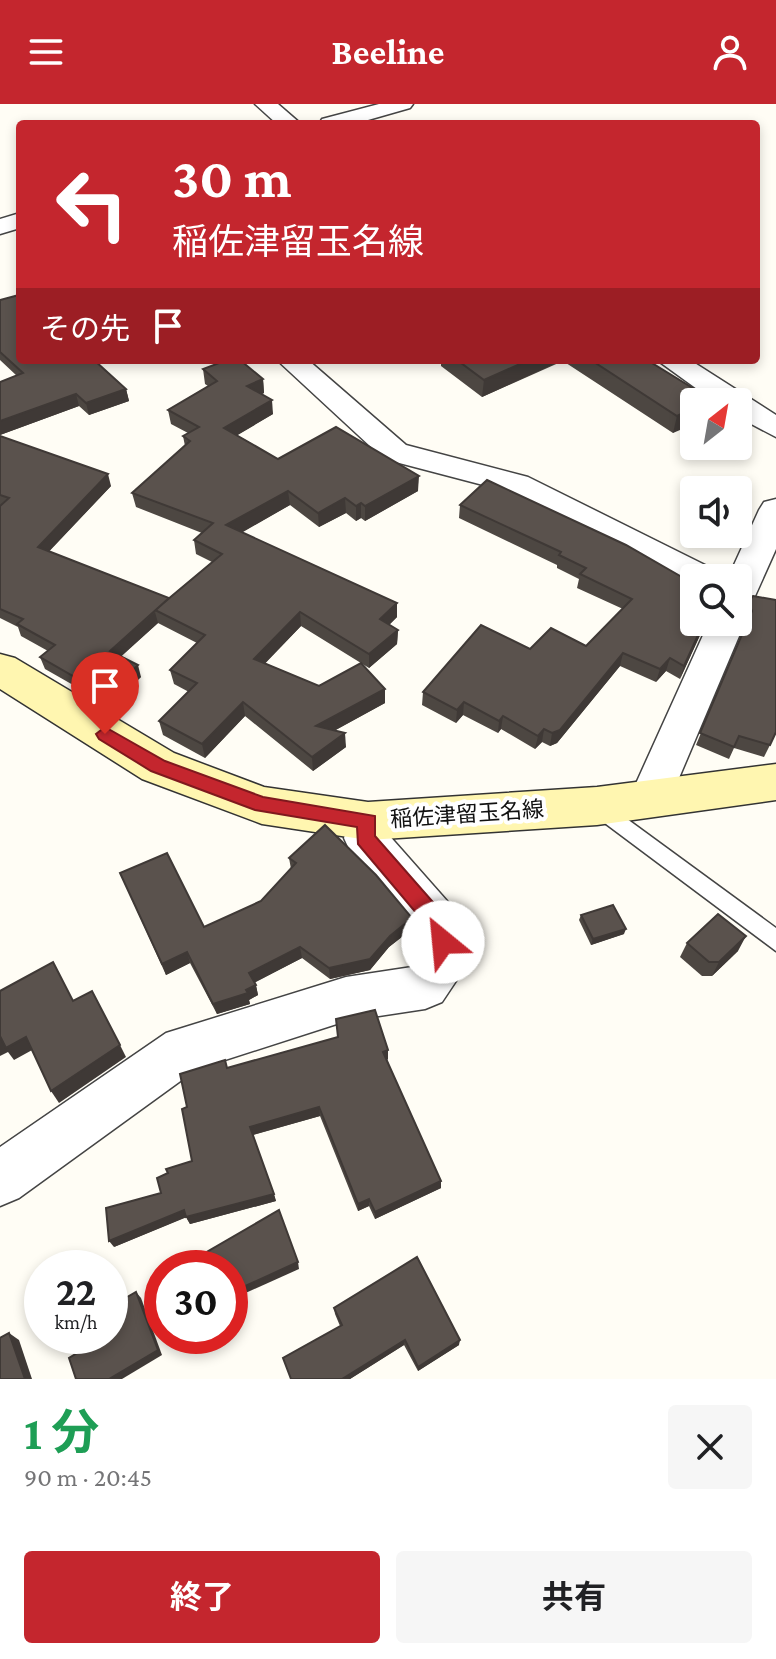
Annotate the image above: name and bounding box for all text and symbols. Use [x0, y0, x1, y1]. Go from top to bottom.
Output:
icon: menu [24, 30, 68, 74]
icon: person [708, 30, 752, 74]
text: Beeline [332, 32, 444, 72]
text: 30 m [172, 147, 292, 209]
icon: left [40, 152, 144, 256]
text: 稲佐津留玉名線 [172, 222, 424, 262]
icon: arrive [146, 304, 190, 348]
text: その先 [40, 312, 130, 345]
north arrow [680, 388, 752, 460]
map controls [680, 388, 752, 636]
button: sound [680, 476, 752, 548]
button: search [680, 564, 752, 636]
pin [71, 652, 139, 734]
icon: arrive [83, 664, 127, 708]
street label: 稲佐津留玉名線 [389, 796, 545, 832]
position arrow [401, 900, 485, 984]
speed limit sign: 30 [144, 1250, 248, 1354]
text: 22 [56, 1269, 96, 1314]
text: km/h [54, 1311, 98, 1333]
button: close [668, 1405, 752, 1489]
text: 1 分 [24, 1406, 99, 1459]
text: 90 m · 20:45 [24, 1463, 152, 1492]
button: 終了 [24, 1551, 380, 1643]
button: 共有 [396, 1551, 752, 1643]

